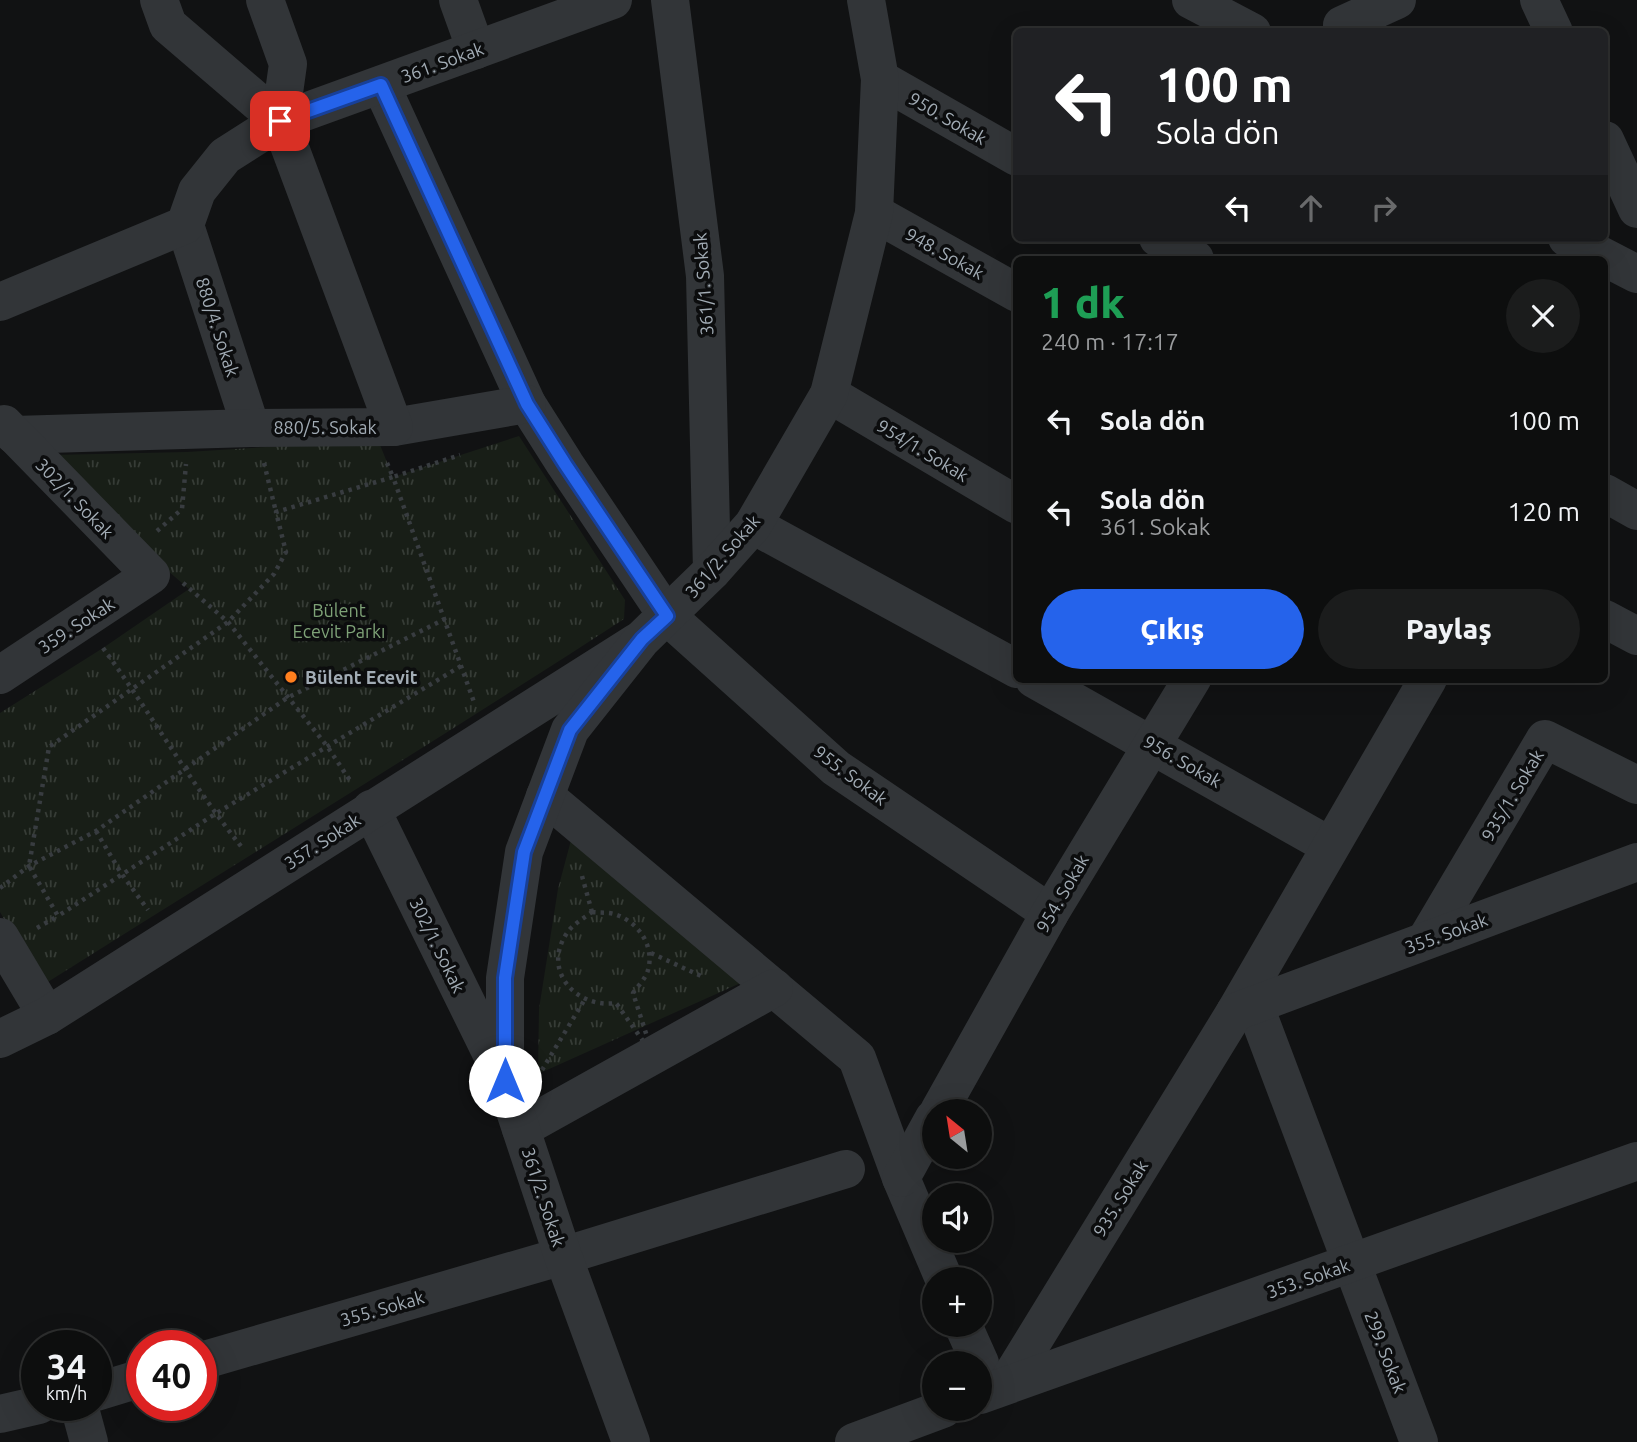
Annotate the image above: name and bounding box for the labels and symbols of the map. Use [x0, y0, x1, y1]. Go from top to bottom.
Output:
street label: 361. Sokak [398, 38, 486, 86]
street label: 950. Sokak [906, 88, 990, 148]
pin [250, 91, 310, 151]
street label: 948. Sokak [902, 223, 988, 283]
street label: 361/1. Sokak [689, 232, 717, 336]
street label: 880/4. Sokak [193, 275, 243, 379]
street label: 954/1. Sokak [874, 415, 972, 485]
street label: 880/5. Sokak [273, 417, 377, 437]
street label: 302/1. Sokak [32, 454, 118, 542]
street label: 361/2. Sokak [681, 511, 763, 601]
street label: 359. Sokak [34, 593, 118, 657]
park label: Bülent Ecevit Parkı [293, 600, 385, 641]
place label: Bülent Ecevit [305, 667, 418, 687]
marker: Bülent Ecevit [283, 669, 299, 685]
street label: 956. Sokak [1141, 731, 1225, 791]
street label: 955. Sokak [810, 741, 892, 809]
street label: 935/1. Sokak [1477, 746, 1547, 844]
street label: 357. Sokak [280, 809, 364, 873]
street label: 954. Sokak [1032, 851, 1092, 935]
street label: 302/1. Sokak [406, 894, 470, 996]
street label: 355. Sokak [1402, 909, 1490, 957]
position arrow [468, 1044, 542, 1118]
north arrow [922, 1099, 992, 1169]
street label: 361/2. Sokak [519, 1145, 569, 1249]
street label: 935. Sokak [1089, 1156, 1151, 1240]
street label: 353. Sokak [1264, 1254, 1352, 1302]
street label: 355. Sokak [338, 1286, 426, 1330]
street label: 299. Sokak [1361, 1308, 1411, 1396]
speed limit sign: 40 [126, 1330, 217, 1421]

